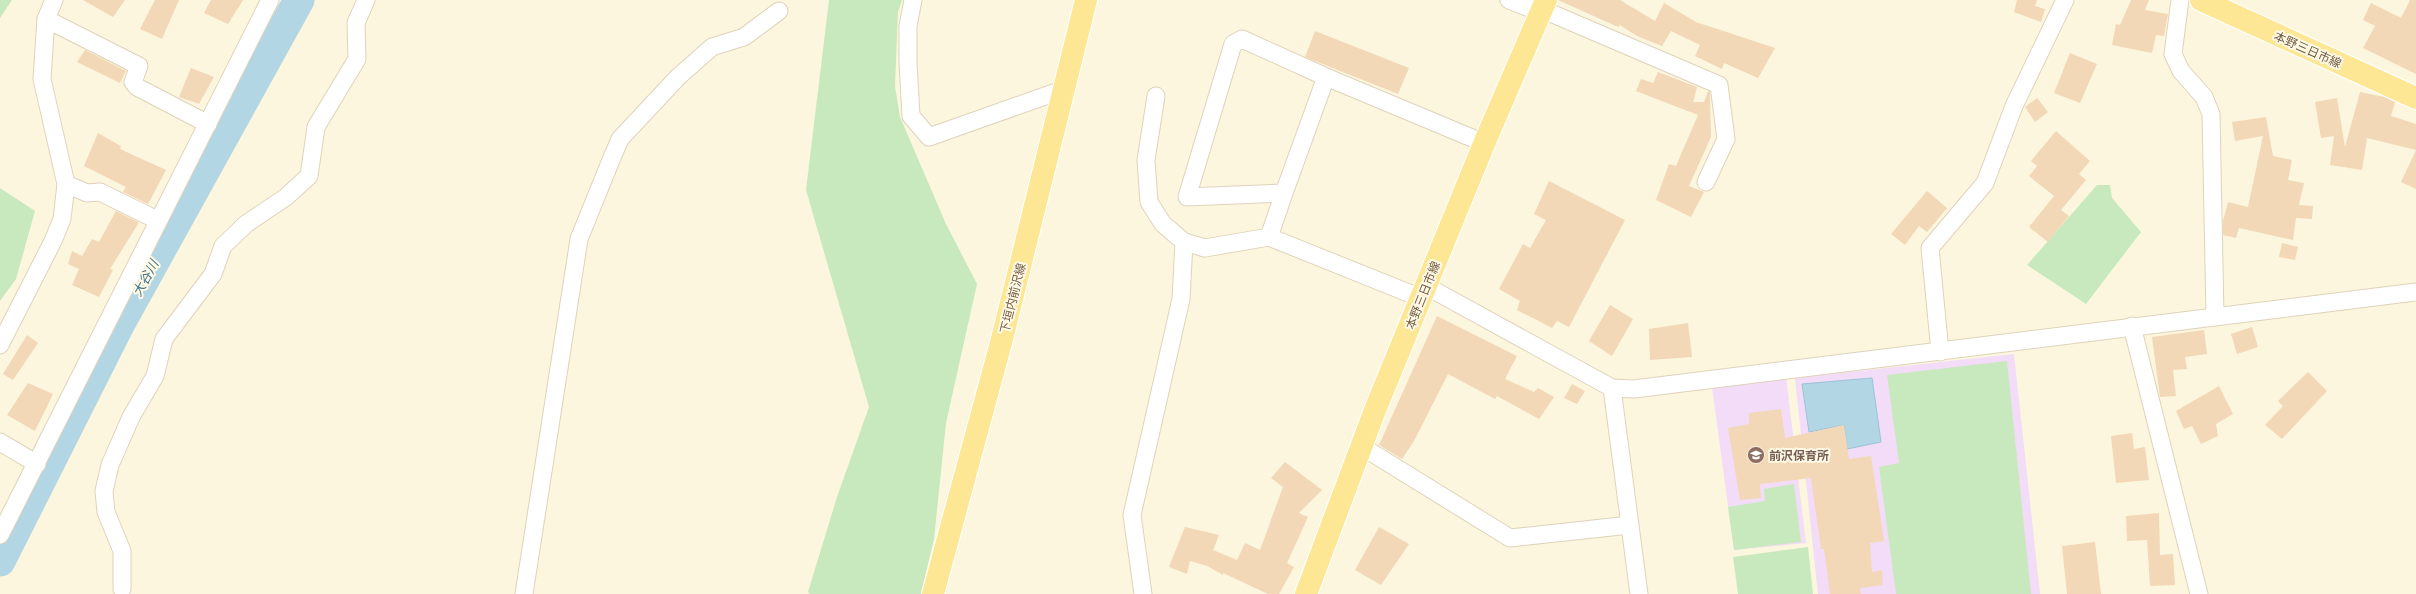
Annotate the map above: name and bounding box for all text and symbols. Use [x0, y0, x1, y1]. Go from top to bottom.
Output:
street label: 本野三日市線 [2272, 28, 2344, 70]
water label: 大谷川 [129, 255, 162, 299]
street label: 本野三日市線 [1402, 259, 1442, 331]
street label: 下垣内前沢線 [996, 261, 1028, 335]
school or university icon: 前沢保育所 [1746, 445, 1766, 465]
place label: 前沢保育所 [1769, 448, 1829, 462]

